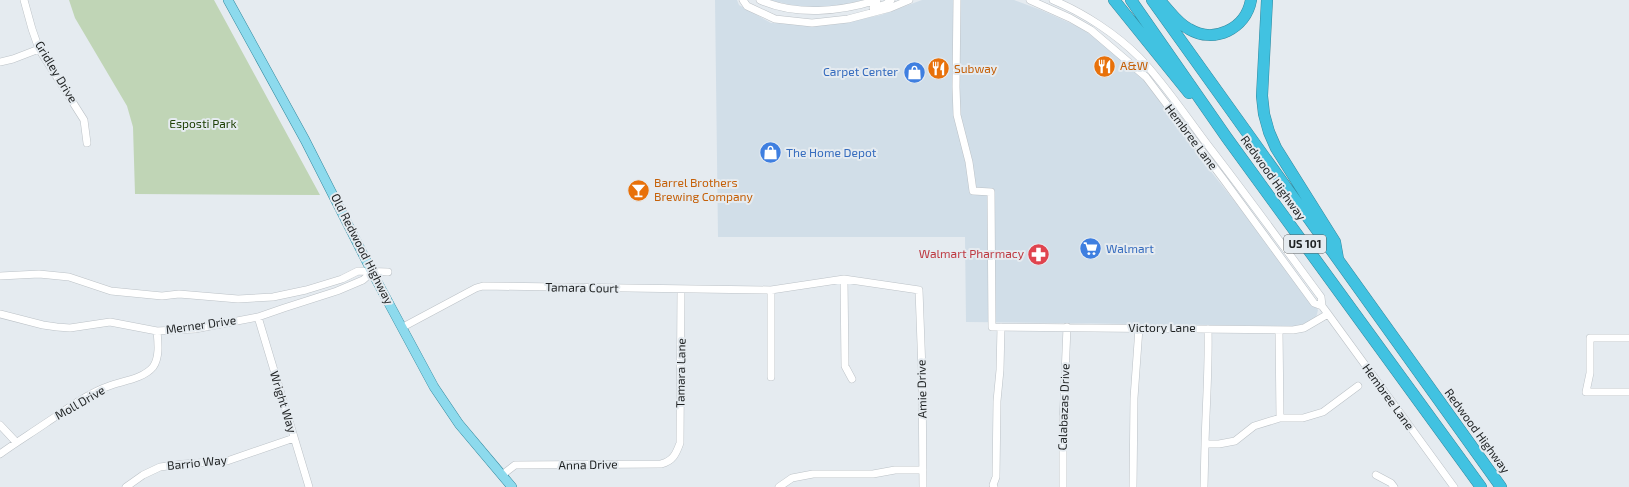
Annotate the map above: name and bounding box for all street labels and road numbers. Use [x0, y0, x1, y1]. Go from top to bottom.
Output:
street label: Gridley Drive [33, 38, 81, 105]
street label: Hembree Lane [1163, 101, 1221, 172]
street label: Redwood Highway [1238, 132, 1310, 223]
street label: Old Redwood Highway [329, 191, 397, 307]
road number: US 101 [1284, 235, 1326, 253]
street label: Tamara Court [545, 279, 619, 295]
street label: Merner Drive [165, 312, 237, 336]
street label: Victory Lane [1128, 320, 1196, 334]
street label: Tamara Lane [672, 338, 688, 408]
street label: Amie Drive [913, 360, 929, 418]
street label: Hembree Lane [1360, 361, 1417, 432]
street label: Calabazas Drive [1054, 363, 1072, 451]
street label: Wright Way [268, 369, 300, 435]
street label: Moll Drive [52, 382, 107, 422]
street label: Redwood Highway [1442, 385, 1514, 476]
street label: Barrio Way [166, 452, 228, 472]
street label: Anna Drive [558, 456, 618, 472]

